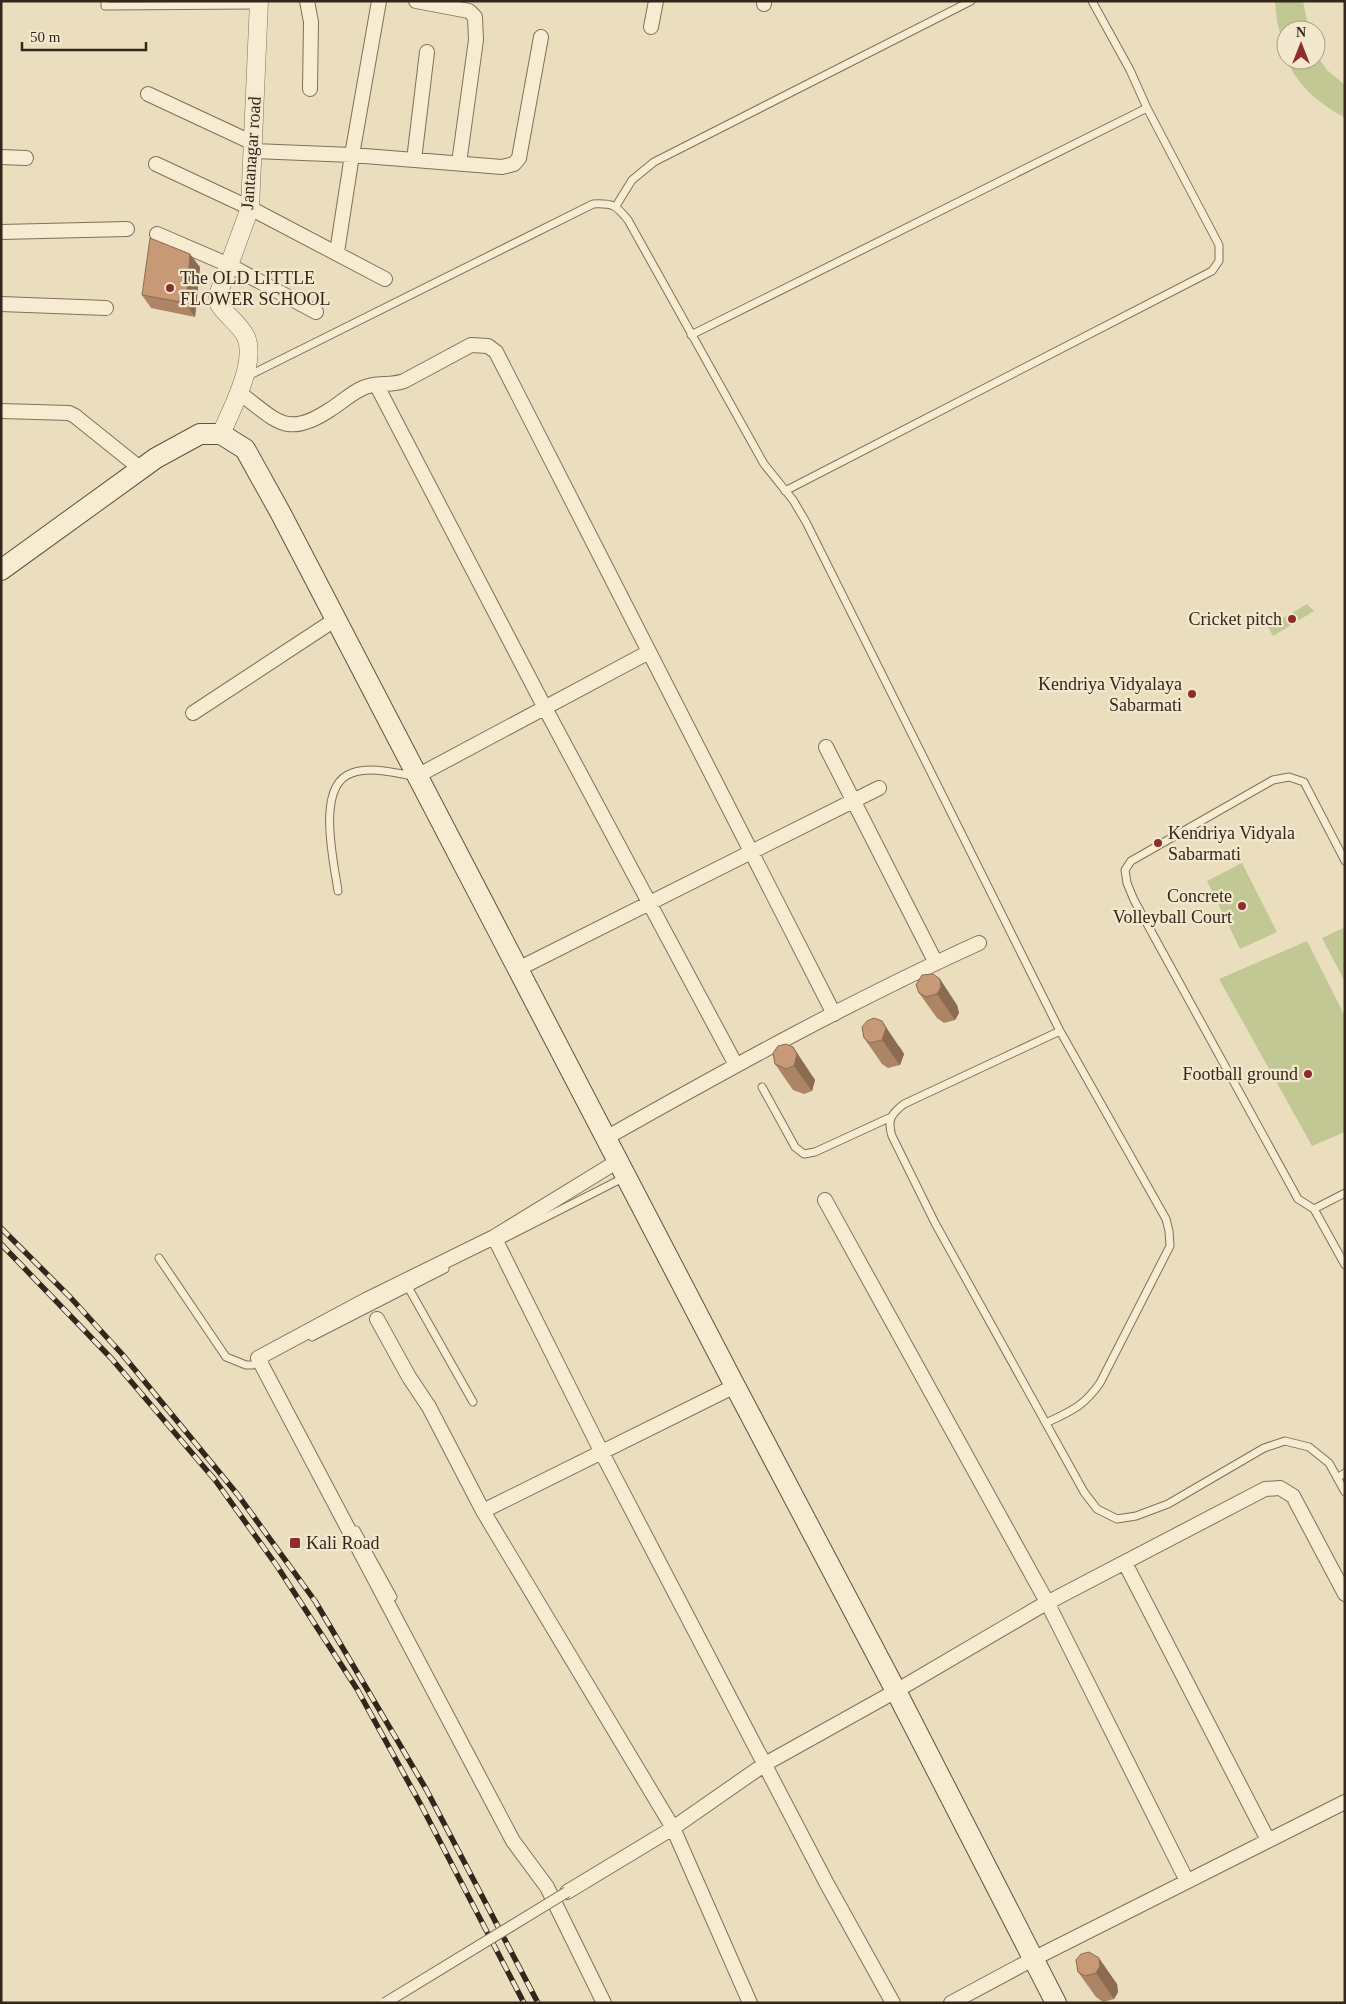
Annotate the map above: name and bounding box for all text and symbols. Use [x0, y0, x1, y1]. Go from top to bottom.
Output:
scale bar [22, 20, 146, 52]
north arrow [1276, 20, 1326, 70]
text: N [1296, 25, 1306, 40]
text: 50 m [30, 29, 61, 45]
street label: Jantanagar road [237, 96, 265, 210]
place label: The OLD LITTLE FLOWER SCHOOL [180, 268, 331, 309]
marker: The OLD LITTLE FLOWER SCHOOL [164, 282, 176, 294]
place label: Cricket pitch [1189, 609, 1282, 629]
marker: Cricket pitch [1286, 613, 1298, 625]
place label: Kendriya Vidyalaya Sabarmati [1038, 674, 1182, 715]
marker: Kendriya Vidyalaya Sabarmati [1186, 688, 1198, 700]
place label: Kendriya Vidyala Sabarmati [1168, 823, 1295, 864]
marker: Kendriya Vidyala Sabarmati [1152, 837, 1164, 849]
place label: Concrete Volleyball Court [1113, 886, 1232, 927]
marker: Concrete Volleyball Court [1236, 900, 1248, 912]
place label: Football ground [1183, 1064, 1298, 1084]
marker: Football ground [1302, 1068, 1314, 1080]
place label: Kali Road [306, 1533, 380, 1553]
marker: Kali Road [288, 1536, 302, 1550]

